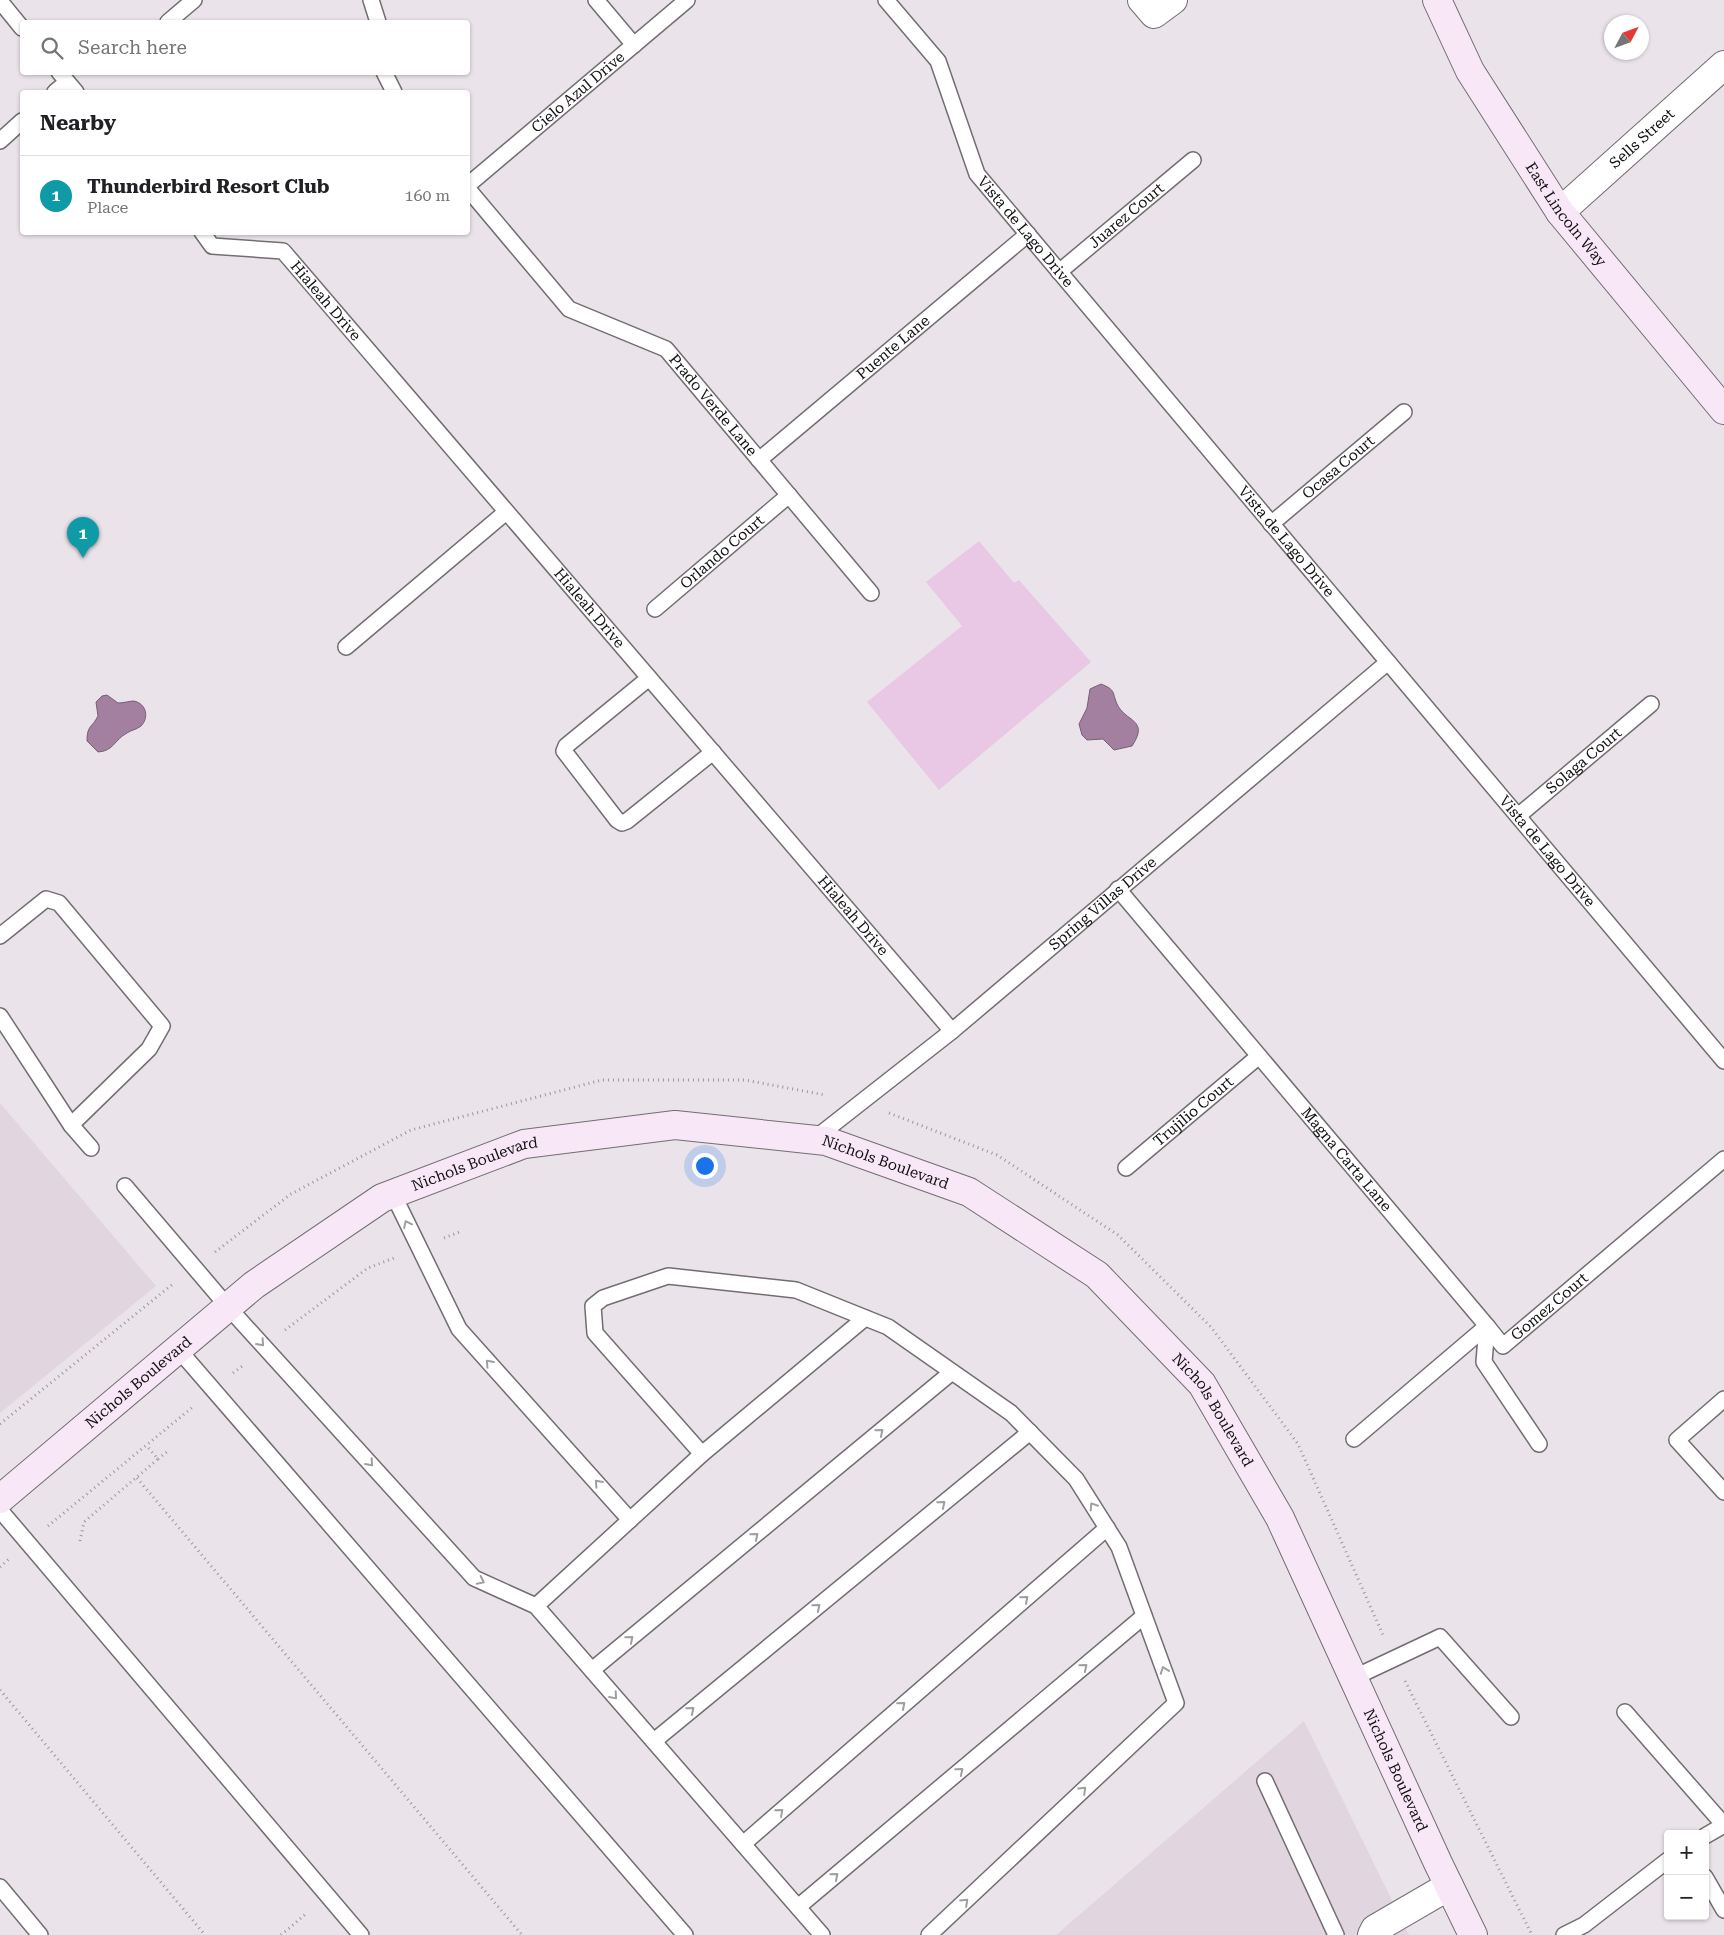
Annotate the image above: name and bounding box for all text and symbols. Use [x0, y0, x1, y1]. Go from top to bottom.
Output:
north arrow [1604, 15, 1649, 60]
search box [20, 20, 470, 75]
icon: search [38, 34, 66, 62]
text: Search here [78, 36, 187, 59]
street label: Cielo Azul Drive [528, 48, 628, 136]
street label: Sells Street [1606, 105, 1678, 172]
text: Nearby [40, 111, 116, 135]
street label: East Lincoln Way [1522, 159, 1610, 270]
street label: Vista de Lago Drive [974, 172, 1077, 291]
text: Thunderbird Resort Club [87, 175, 329, 198]
street label: Juarez Court [1085, 179, 1168, 252]
text: 1 [52, 186, 60, 205]
text: 160 m [404, 186, 450, 205]
text: Place [87, 198, 128, 217]
street label: Hialeah Drive [287, 257, 365, 344]
street label: Puente Lane [853, 312, 933, 383]
street label: Prado Verde Lane [665, 350, 761, 460]
street label: Ocasa Court [1298, 432, 1378, 503]
street label: Vista de Lago Drive [1235, 482, 1338, 601]
street label: Orlando Court [676, 511, 768, 593]
pin: 1 [67, 517, 99, 558]
street label: Hialeah Drive [550, 565, 628, 652]
street label: Solaga Court [1542, 723, 1626, 798]
street label: Vista de Lago Drive [1495, 792, 1599, 910]
street label: Spring Villas Drive [1045, 853, 1160, 954]
street label: Hialeah Drive [814, 872, 892, 959]
street label: Trujilio Court [1150, 1072, 1237, 1150]
street label: Magna Carta Lane [1297, 1104, 1395, 1215]
street label: Nichols Boulevard [820, 1131, 952, 1193]
street label: Nichols Boulevard [409, 1133, 539, 1195]
your location [692, 1153, 718, 1179]
one-way arrow [403, 1220, 413, 1229]
street label: Gomez Court [1507, 1269, 1592, 1344]
street label: Nichols Boulevard [82, 1332, 195, 1432]
one-way arrow [255, 1337, 264, 1346]
street label: Nichols Boulevard [1168, 1349, 1257, 1470]
one-way arrow [486, 1359, 495, 1368]
one-way arrow [874, 1429, 883, 1438]
one-way arrow [364, 1458, 373, 1467]
one-way arrow [594, 1480, 603, 1489]
one-way arrow [936, 1501, 945, 1509]
one-way arrow [1090, 1502, 1099, 1511]
one-way arrow [749, 1532, 758, 1541]
one-way arrow [476, 1575, 485, 1585]
one-way arrow [1020, 1596, 1029, 1605]
one-way arrow [811, 1604, 820, 1613]
one-way arrow [624, 1636, 633, 1645]
one-way arrow [1078, 1664, 1087, 1672]
one-way arrow [1160, 1666, 1170, 1675]
one-way arrow [609, 1691, 618, 1700]
one-way arrow [897, 1702, 906, 1711]
street label: Nichols Boulevard [1360, 1706, 1432, 1835]
one-way arrow [686, 1707, 695, 1716]
one-way arrow [954, 1768, 963, 1777]
one-way arrow [1078, 1787, 1087, 1796]
one-way arrow [774, 1808, 783, 1817]
map controls [1664, 1830, 1709, 1920]
button: + [1664, 1830, 1709, 1875]
one-way arrow [829, 1873, 838, 1881]
button: − [1664, 1875, 1709, 1920]
one-way arrow [959, 1899, 968, 1908]

